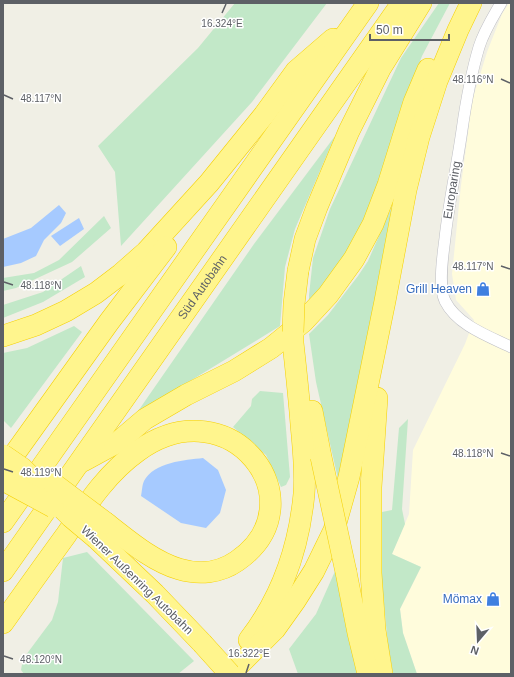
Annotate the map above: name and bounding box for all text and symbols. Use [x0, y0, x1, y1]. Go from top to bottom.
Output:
scale bar [370, 16, 449, 42]
text: 16.324°E [201, 18, 243, 29]
text: 50 m [376, 23, 403, 37]
text: 48.116°N [452, 74, 494, 85]
text: 48.117°N [20, 93, 62, 104]
street label: Europaring [440, 160, 464, 220]
street label: Süd Autobahn [175, 252, 230, 322]
text: 48.117°N [452, 261, 494, 272]
text: 48.118°N [20, 280, 62, 291]
shop icon: Grill Heaven [475, 281, 491, 297]
place label: Grill Heaven [406, 282, 472, 296]
text: 48.118°N [452, 448, 494, 459]
text: 48.119°N [20, 467, 62, 478]
street label: Wiener Außenring Autobahn [78, 523, 196, 637]
shop icon: Mömax [485, 591, 501, 607]
place label: Mömax [443, 592, 482, 606]
north arrow [458, 621, 498, 661]
text: N [469, 643, 480, 657]
text: 16.322°E [228, 648, 270, 659]
text: 48.120°N [20, 654, 62, 665]

